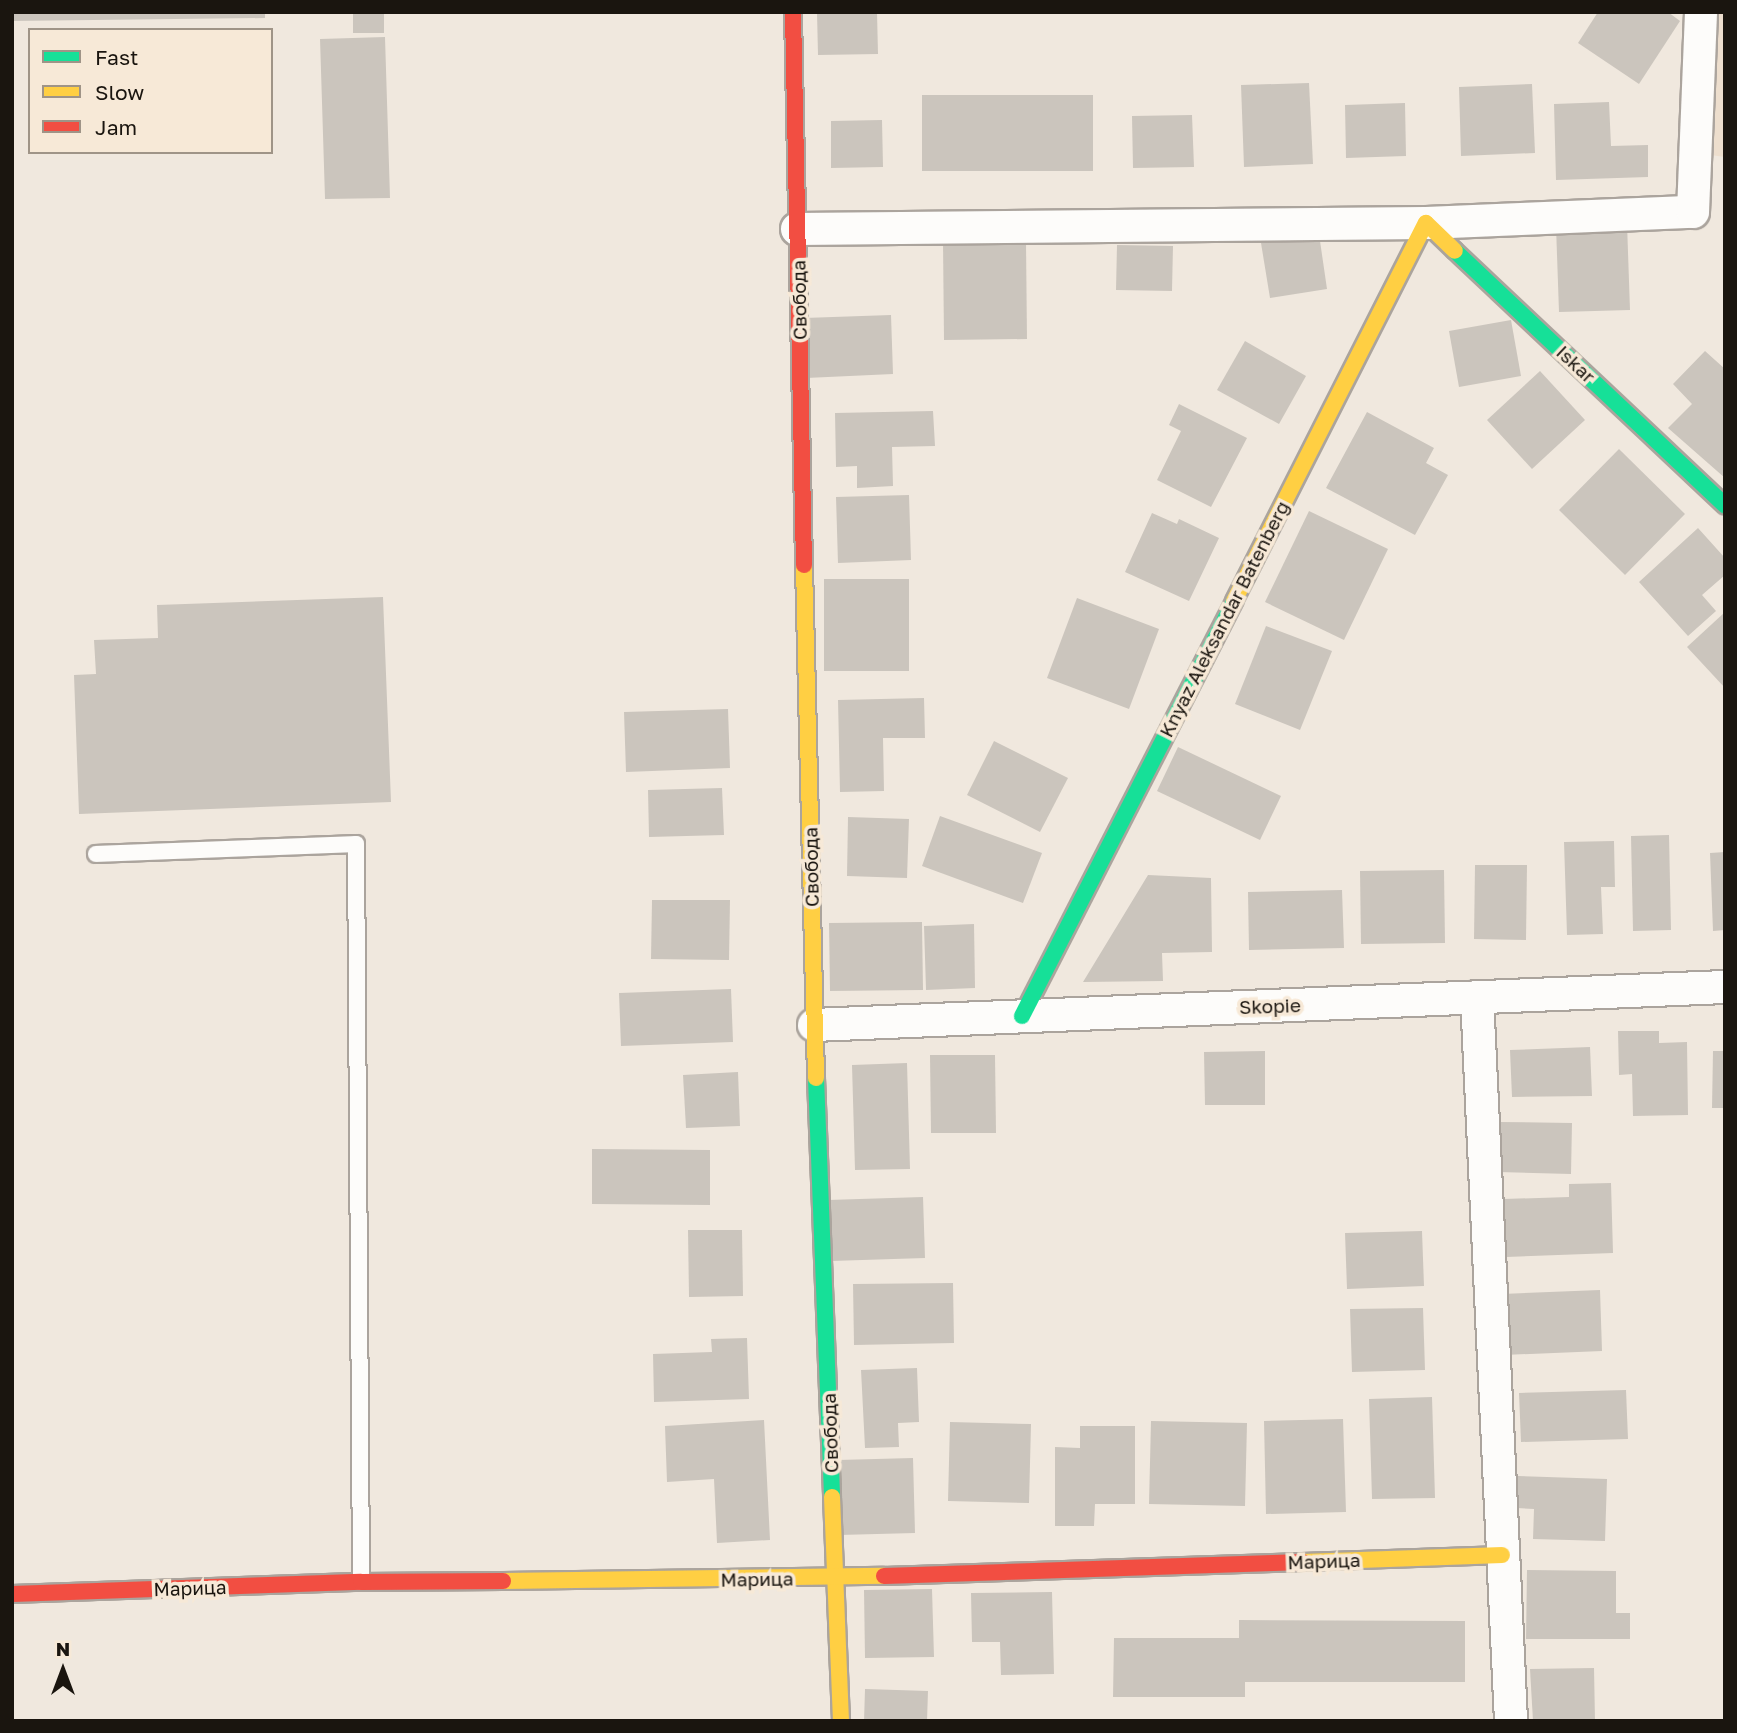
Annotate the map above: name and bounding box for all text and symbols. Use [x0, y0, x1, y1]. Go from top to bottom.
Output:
legend [28, 28, 273, 154]
text: Fast [95, 44, 138, 70]
text: Slow [95, 79, 144, 105]
text: Jam [95, 114, 137, 140]
street label: Свобода [787, 260, 811, 340]
street label: Iskar [1552, 340, 1600, 388]
street label: Knyaz Aleksandar Batenberg [1154, 497, 1294, 741]
street label: Свобода [799, 827, 823, 907]
street label: Skopie [1239, 994, 1301, 1018]
street label: Свобода [817, 1393, 843, 1473]
street label: Марица [1287, 1548, 1361, 1574]
street label: Марица [720, 1567, 794, 1591]
street label: Марица [153, 1575, 227, 1601]
north arrow [28, 1635, 98, 1705]
text: N [56, 1637, 70, 1660]

